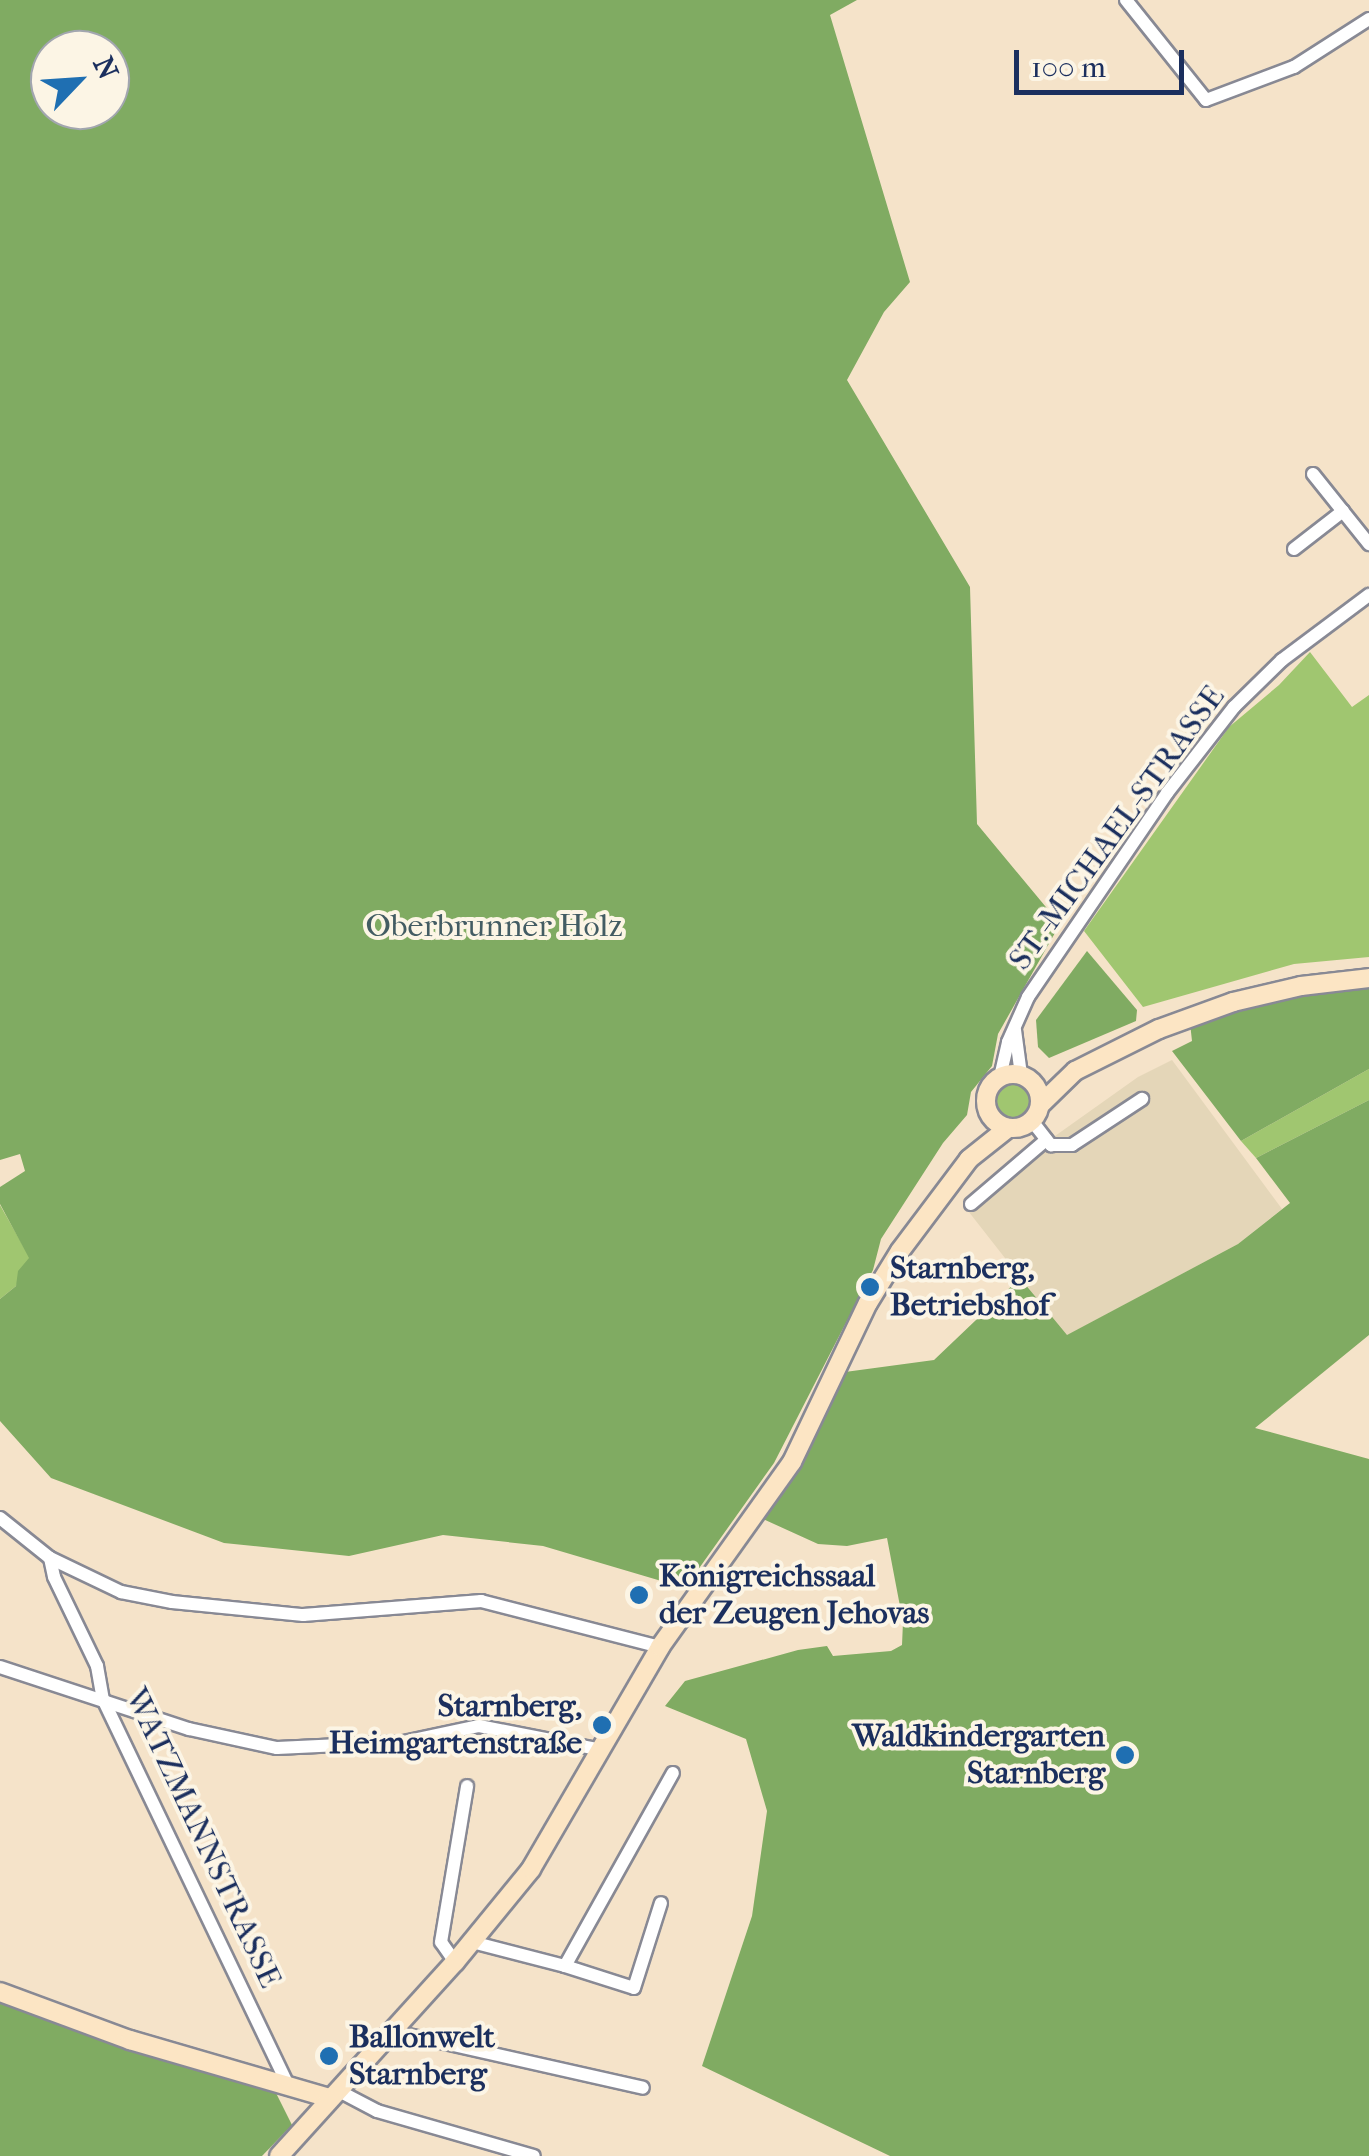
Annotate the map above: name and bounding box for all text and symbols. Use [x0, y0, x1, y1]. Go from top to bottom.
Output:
north arrow [30, 30, 130, 130]
scale bar [1019, 30, 1189, 92]
text: 100 m [1031, 50, 1106, 85]
text: N [86, 51, 125, 85]
street label: ST.-MICHAEL-STRASSE [1001, 678, 1233, 978]
park label: Oberbrunner Holz [365, 907, 623, 945]
place label: Starnberg, Betriebshof [890, 1250, 1050, 1325]
marker: Starnberg, Betriebshof [859, 1276, 881, 1298]
place label: Königreichssaal der Zeugen Jehovas [659, 1558, 929, 1633]
marker: Königreichssaal der Zeugen Jehovas [628, 1584, 650, 1606]
street label: WATZMANNSTRASSE [117, 1682, 289, 1994]
place label: Starnberg, Heimgartenstraße [329, 1688, 582, 1763]
marker: Starnberg, Heimgartenstraße [591, 1714, 613, 1736]
place label: Waldkindergarten Starnberg [852, 1718, 1105, 1793]
marker: Waldkindergarten Starnberg [1114, 1744, 1136, 1766]
place label: Ballonwelt Starnberg [349, 2019, 495, 2094]
marker: Ballonwelt Starnberg [318, 2045, 340, 2067]

